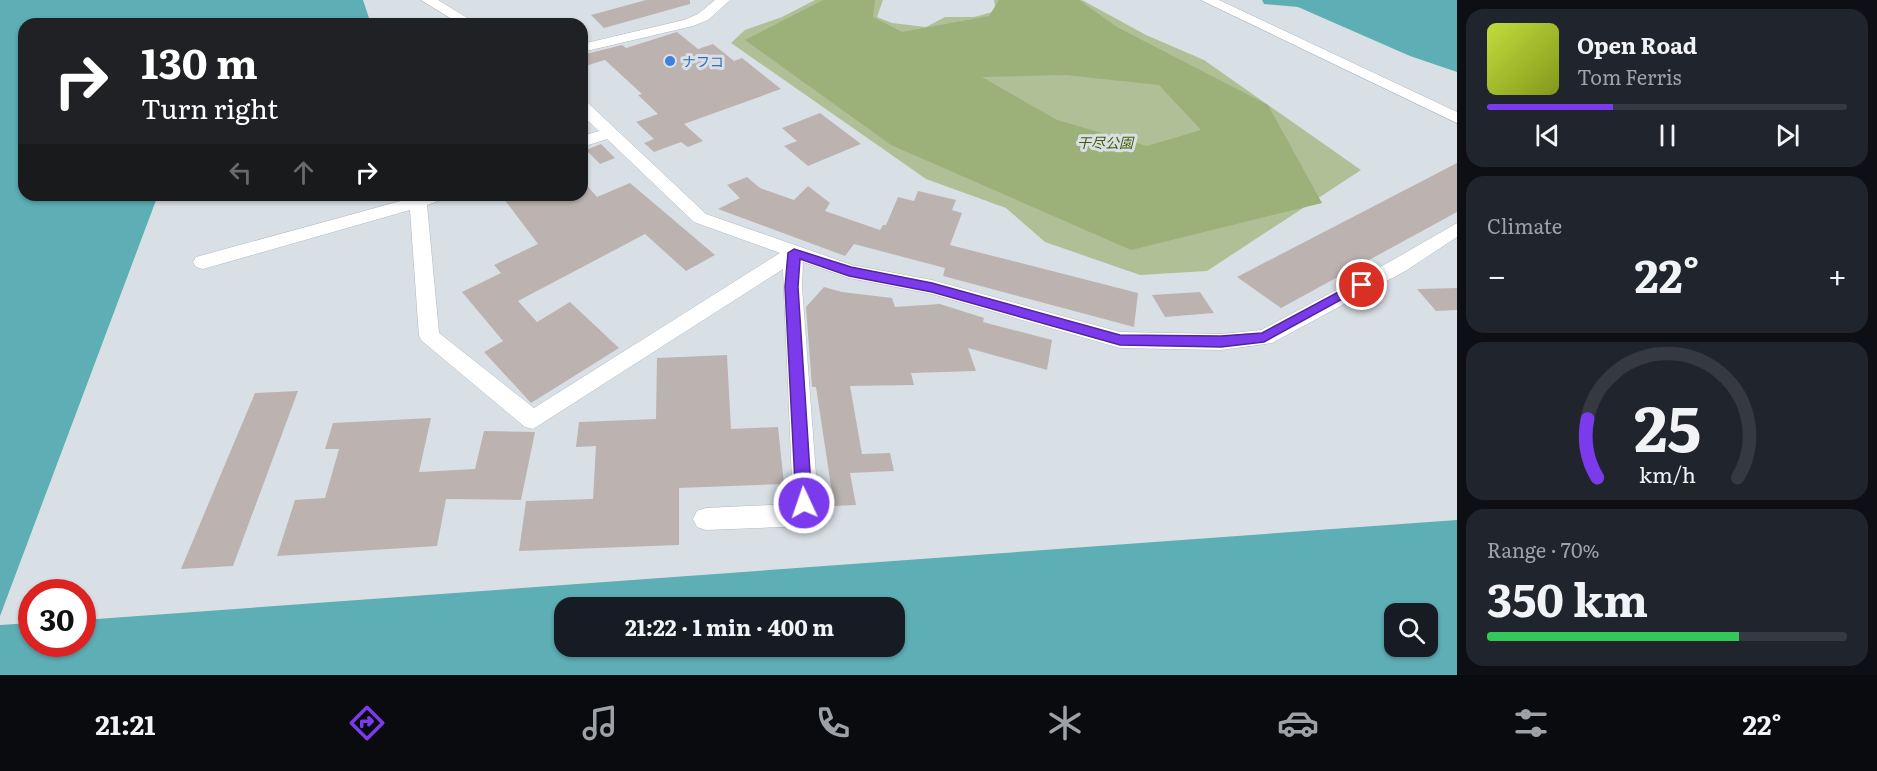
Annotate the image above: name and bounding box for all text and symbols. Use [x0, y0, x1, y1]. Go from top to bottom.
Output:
text: Open Road [1577, 28, 1697, 61]
text: 130 m [141, 30, 258, 92]
icon: right [42, 42, 120, 120]
place label: ナフコ [682, 51, 724, 71]
marker: ナフコ [663, 54, 677, 68]
text: Tom Ferris [1577, 61, 1682, 91]
text: Turn right [141, 87, 278, 127]
icon: previous [1531, 119, 1564, 152]
icon: pause [1651, 119, 1684, 152]
icon: next [1771, 119, 1804, 152]
park label: 干尽公園 [1077, 132, 1135, 152]
icon: left [224, 156, 257, 189]
icon: ahead [287, 156, 320, 189]
icon: right [350, 156, 383, 189]
text: Climate [1487, 210, 1562, 240]
text: 22° [1634, 240, 1700, 307]
text: − [1487, 249, 1506, 298]
text: + [1828, 249, 1847, 298]
pin [1336, 259, 1387, 310]
icon: arrive [1345, 268, 1378, 301]
text: 25 [1633, 379, 1701, 471]
text: km/h [1638, 458, 1696, 490]
position arrow [772, 471, 836, 535]
text: Range · 70% [1487, 534, 1600, 564]
text: 350 km [1487, 564, 1648, 631]
speed limit sign: 30 [18, 579, 96, 657]
map controls [1384, 603, 1438, 657]
button: search [1384, 603, 1438, 657]
text: 21:22 · 1 min · 400 m [625, 610, 834, 643]
icon: directions [346, 702, 388, 744]
icon: music [579, 702, 621, 744]
icon: phone [812, 702, 854, 744]
icon: climate [1044, 702, 1086, 744]
icon: car [1277, 702, 1319, 744]
icon: filters [1510, 702, 1552, 744]
text: 21:21 [95, 703, 155, 743]
text: 22° [1743, 703, 1782, 743]

